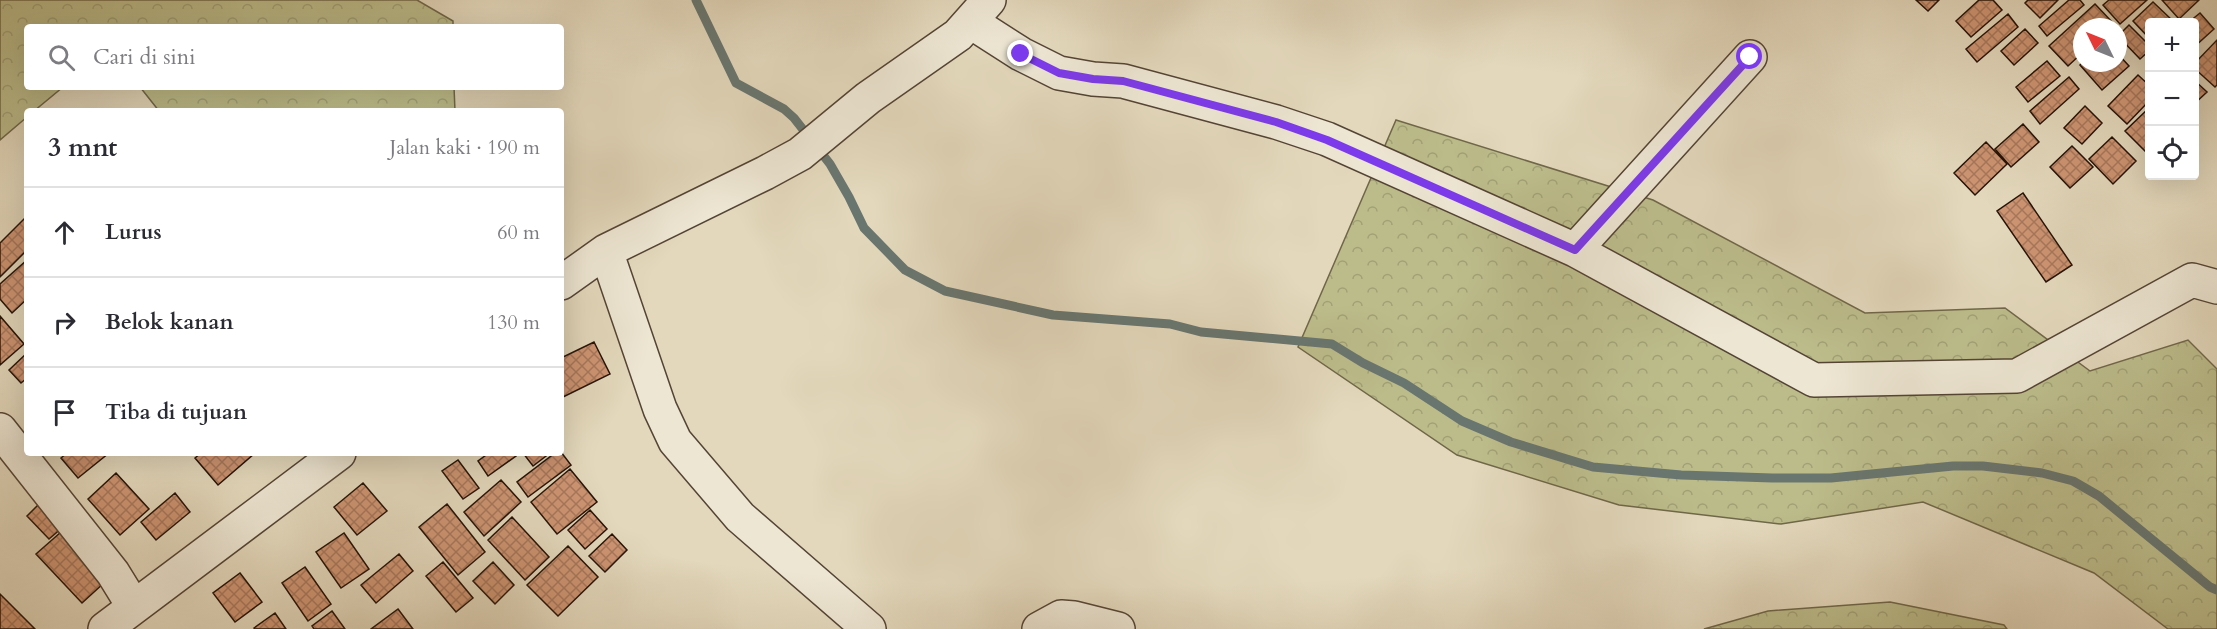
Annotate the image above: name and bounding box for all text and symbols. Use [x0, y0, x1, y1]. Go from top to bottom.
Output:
north arrow [2073, 18, 2127, 72]
map controls [2145, 18, 2199, 180]
button: + [2145, 18, 2199, 72]
search box [24, 24, 564, 90]
route end [1007, 40, 1033, 66]
icon: search [45, 41, 78, 74]
text: Cari di sini [93, 42, 196, 72]
route start [1736, 43, 1762, 69]
button: − [2145, 72, 2199, 126]
button: locate [2145, 126, 2199, 180]
text: 3 mnt [48, 130, 117, 165]
text: Jalan kaki · 190 m [390, 134, 540, 161]
icon: ahead [48, 216, 81, 249]
text: Lurus [105, 217, 162, 247]
text: 60 m [497, 219, 540, 246]
icon: right [48, 306, 81, 339]
text: Belok kanan [105, 307, 234, 337]
text: 130 m [487, 309, 540, 336]
icon: arrive [48, 396, 81, 429]
text: Tiba di tujuan [105, 397, 247, 427]

